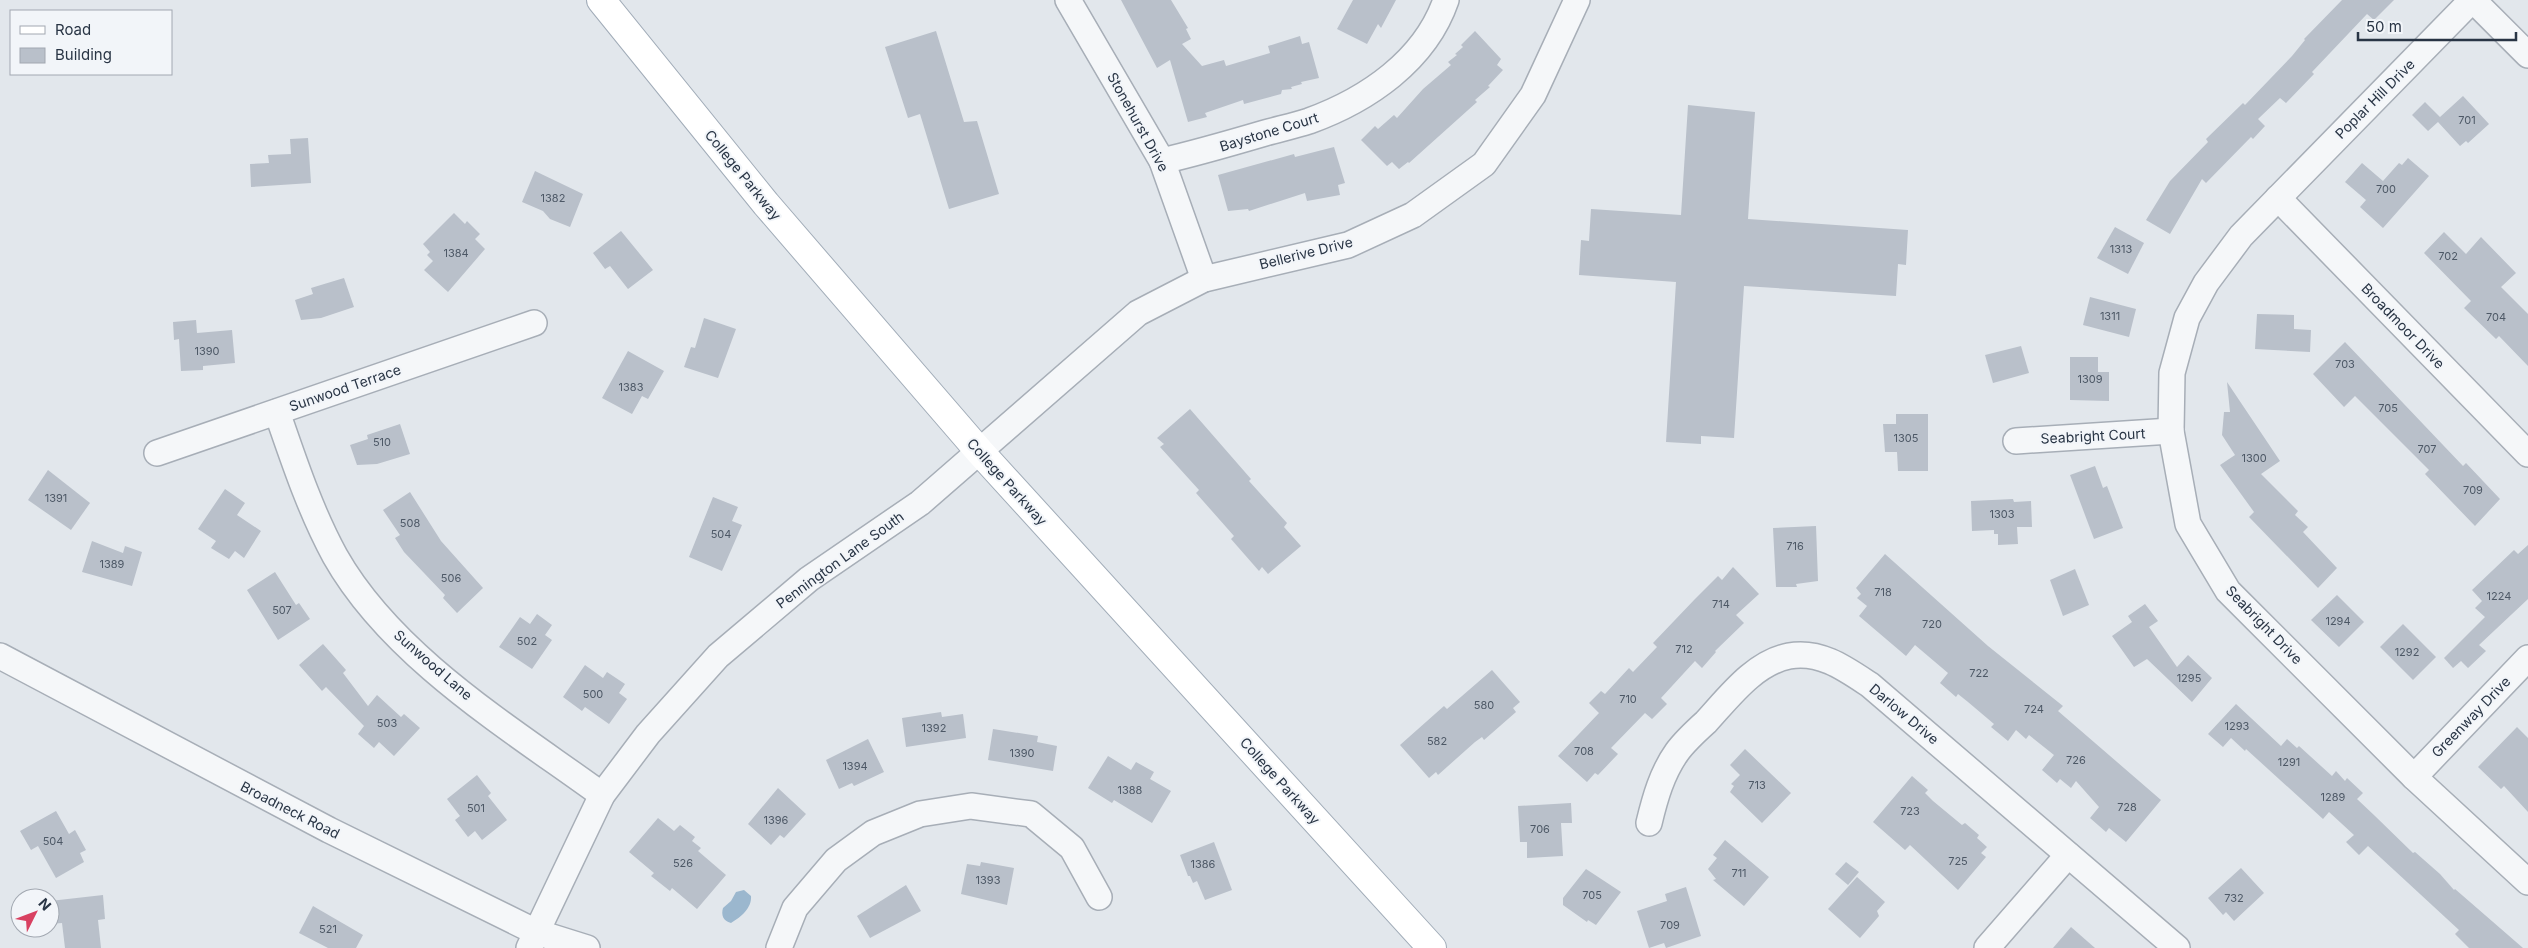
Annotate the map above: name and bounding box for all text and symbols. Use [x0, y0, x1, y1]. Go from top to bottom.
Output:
legend [10, 10, 172, 75]
scale bar [2358, 10, 2516, 42]
text: 50 m [2366, 17, 2402, 36]
text: Road [55, 20, 91, 39]
text: Building [55, 45, 112, 64]
street label: Poplar Hill Drive [2331, 55, 2418, 142]
street label: Stonehurst Drive [1104, 69, 1173, 174]
street label: Baystone Court [1217, 108, 1321, 155]
house number: 701 [2458, 113, 2476, 127]
street label: College Parkway [702, 126, 785, 223]
house number: 700 [2376, 182, 2396, 196]
house number: 1382 [541, 191, 565, 205]
street label: Bellerive Drive [1257, 233, 1354, 272]
house number: 1313 [2110, 242, 2132, 256]
house number: 1384 [443, 246, 469, 260]
house number: 702 [2438, 249, 2458, 263]
street label: Broadmoor Drive [2358, 279, 2448, 372]
house number: 1311 [2100, 309, 2120, 323]
house number: 704 [2486, 310, 2506, 324]
house number: 1390 [194, 344, 220, 358]
house number: 703 [2335, 357, 2355, 371]
street label: Sunwood Terrace [287, 360, 403, 415]
house number: 1309 [2077, 372, 2103, 386]
house number: 1383 [619, 380, 644, 394]
house number: 705 [2378, 401, 2398, 415]
street label: Seabright Court [2040, 424, 2146, 447]
house number: 1305 [1894, 431, 1919, 445]
house number: 510 [373, 435, 391, 449]
street label: College Parkway [964, 435, 1051, 529]
house number: 707 [2417, 442, 2437, 456]
house number: 1300 [2241, 451, 2267, 465]
house number: 709 [2463, 483, 2483, 497]
house number: 1391 [45, 491, 67, 505]
house number: 1303 [1989, 507, 2015, 521]
street label: Pennington Lane South [773, 508, 907, 612]
house number: 508 [400, 516, 420, 530]
house number: 504 [711, 527, 731, 541]
house number: 716 [1786, 539, 1804, 553]
house number: 1389 [100, 557, 125, 571]
house number: 506 [441, 571, 461, 585]
street label: Seabright Drive [2223, 582, 2306, 668]
house number: 718 [1874, 585, 1892, 599]
house number: 1224 [2487, 589, 2511, 603]
house number: 714 [1712, 597, 1730, 611]
house number: 507 [272, 603, 292, 617]
house number: 1294 [2325, 614, 2351, 628]
house number: 720 [1922, 617, 1942, 631]
street label: Sunwood Lane [391, 626, 476, 703]
house number: 502 [517, 634, 537, 648]
house number: 712 [1675, 642, 1693, 656]
house number: 1292 [2395, 645, 2419, 659]
house number: 722 [1969, 666, 1989, 680]
house number: 1295 [2177, 671, 2202, 685]
street label: Greenway Drive [2428, 673, 2513, 761]
street label: Darlow Drive [1866, 680, 1942, 747]
house number: 500 [583, 687, 603, 701]
house number: 710 [1619, 692, 1637, 706]
house number: 580 [1474, 698, 1494, 712]
house number: 724 [2024, 702, 2044, 716]
house number: 503 [377, 716, 397, 730]
house number: 1293 [2225, 719, 2250, 733]
house number: 1392 [922, 721, 946, 735]
street label: College Parkway [1237, 734, 1324, 828]
house number: 582 [1427, 734, 1447, 748]
house number: 708 [1574, 744, 1594, 758]
house number: 1390 [1009, 746, 1035, 760]
house number: 726 [2066, 753, 2086, 767]
house number: 1291 [2278, 755, 2300, 769]
house number: 1394 [842, 759, 868, 773]
street label: Broadneck Road [238, 777, 343, 842]
house number: 713 [1748, 778, 1766, 792]
house number: 1388 [1118, 783, 1143, 797]
house number: 1289 [2321, 790, 2346, 804]
house number: 728 [2117, 800, 2137, 814]
house number: 501 [467, 801, 485, 815]
house number: 723 [1900, 804, 1920, 818]
house number: 1396 [764, 813, 789, 827]
house number: 706 [1530, 822, 1550, 836]
house number: 504 [43, 834, 63, 848]
house number: 725 [1948, 854, 1968, 868]
house number: 526 [673, 856, 693, 870]
house number: 1386 [1191, 857, 1216, 871]
house number: 711 [1731, 866, 1747, 880]
house number: 1393 [976, 873, 1001, 887]
north arrow [10, 888, 60, 938]
house number: 705 [1582, 888, 1602, 902]
house number: 732 [2224, 891, 2244, 905]
text: N [35, 894, 55, 914]
house number: 709 [1660, 918, 1680, 932]
house number: 521 [319, 922, 337, 936]

